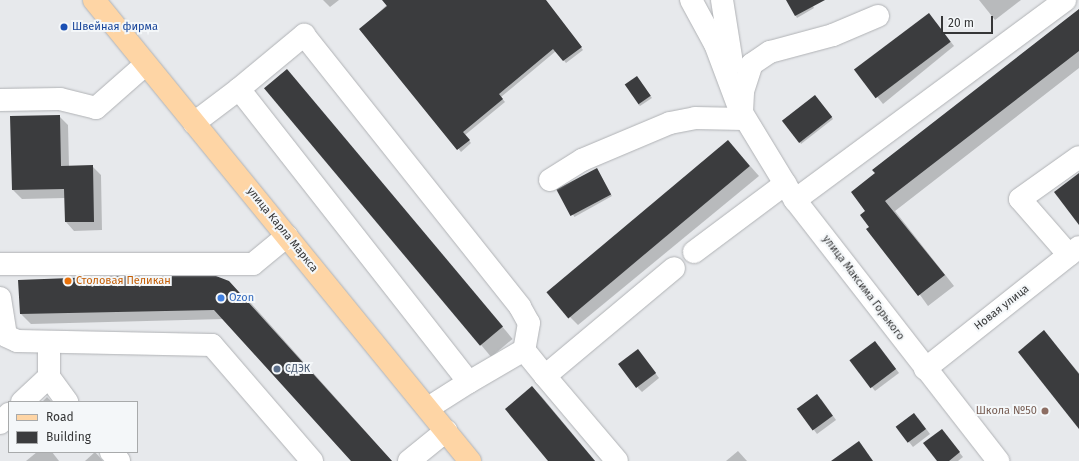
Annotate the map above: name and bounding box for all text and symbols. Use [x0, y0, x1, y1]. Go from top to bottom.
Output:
scale bar [943, 8, 995, 34]
text: 20 m [948, 16, 974, 30]
place label: Швейная фирма [72, 20, 158, 34]
marker: Швейная фирма [59, 22, 69, 32]
street label: улица Карла Маркса [244, 185, 320, 275]
street label: улица Максима Горького [819, 233, 907, 343]
place label: Столовая Пеликан [76, 274, 171, 288]
marker: Столовая Пеликан [63, 276, 73, 286]
street label: Новая улица [972, 283, 1032, 333]
place label: Ozon [229, 291, 254, 305]
marker: Ozon [216, 293, 226, 303]
place label: СДЭК [285, 362, 310, 376]
marker: СДЭК [272, 364, 282, 374]
legend [8, 401, 138, 453]
place label: Школа №50 [976, 404, 1037, 418]
marker: Школа №50 [1040, 406, 1050, 416]
text: Road [46, 410, 74, 424]
text: Building [46, 430, 91, 444]

